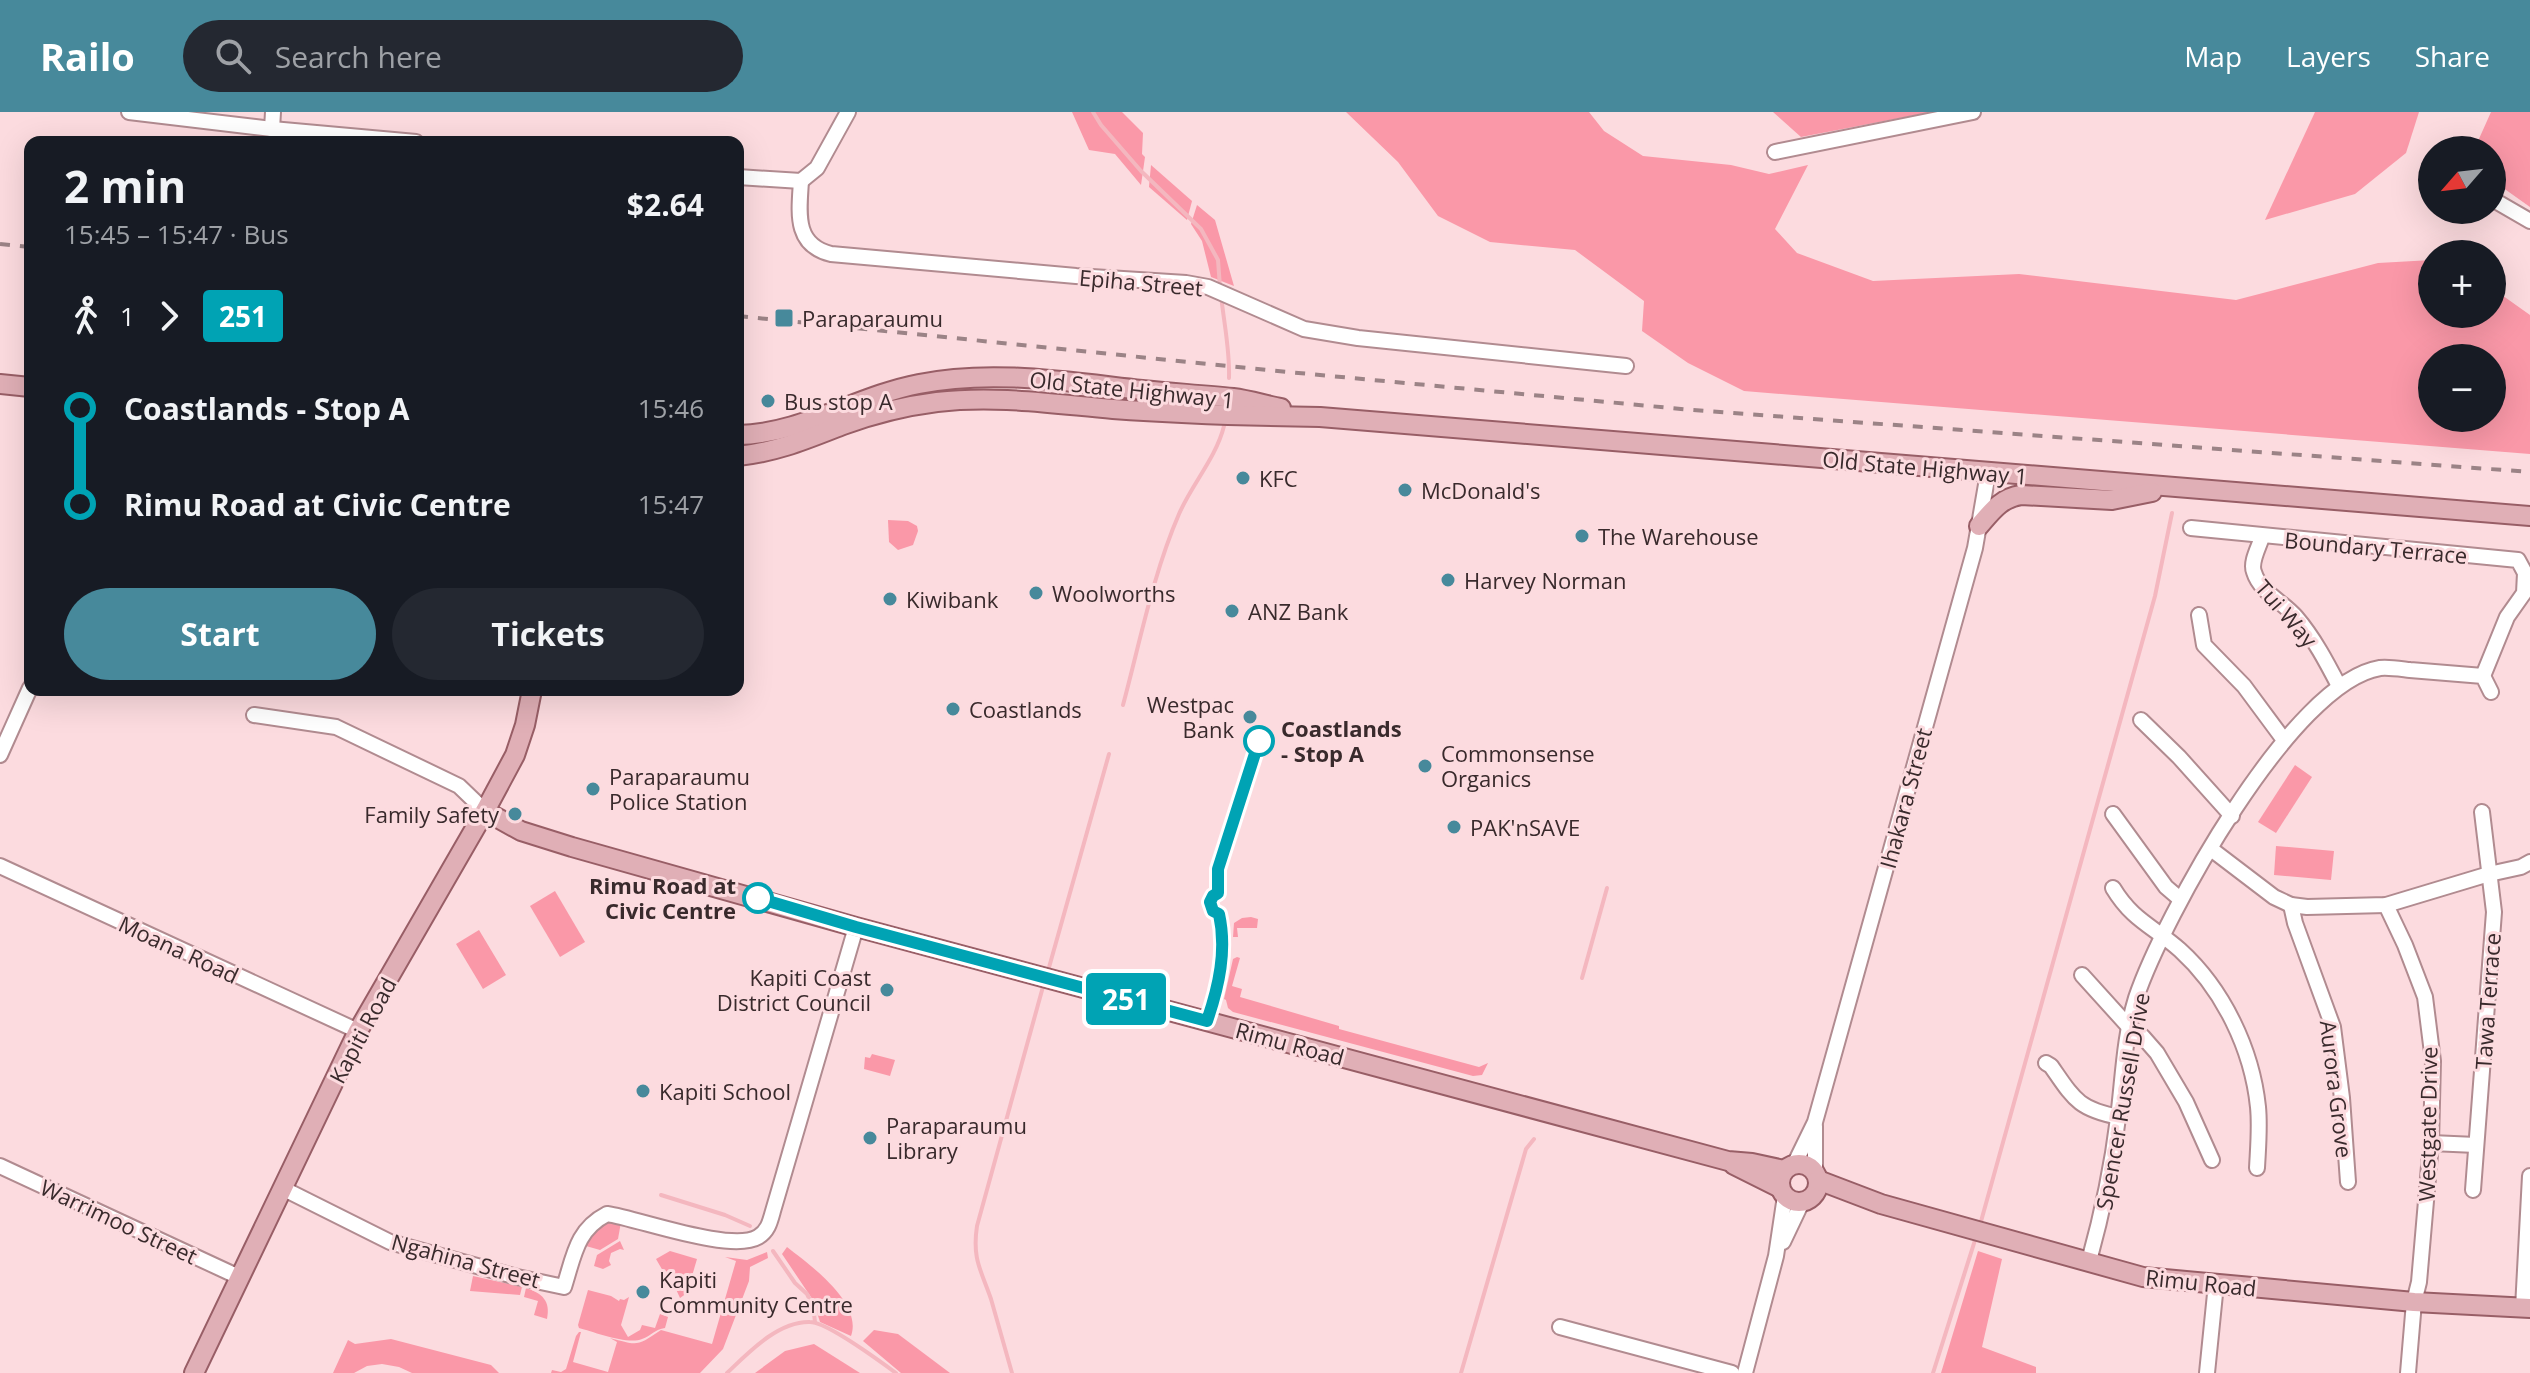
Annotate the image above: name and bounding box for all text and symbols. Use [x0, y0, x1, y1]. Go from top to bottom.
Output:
search box [183, 20, 743, 92]
text: Railo [40, 30, 135, 82]
icon: search [211, 34, 255, 78]
text: Search here [275, 36, 442, 77]
text: Map [2184, 37, 2242, 75]
text: Layers [2286, 37, 2371, 75]
text: Share [2415, 37, 2490, 75]
north arrow [2418, 136, 2506, 224]
map controls [2418, 136, 2506, 432]
text: 2 min [64, 156, 186, 216]
text: $2.64 [627, 184, 704, 225]
text: 15:45 – 15:47 · Bus [64, 216, 289, 252]
button: + [2418, 240, 2506, 328]
street label: Epiha Street [1078, 262, 1204, 302]
icon: walk [64, 294, 108, 338]
icon: forward [147, 294, 191, 338]
text: 251 [219, 297, 267, 335]
text: 1 [120, 298, 135, 334]
place label: Paraparaumu [802, 303, 943, 333]
marker: Paraparaumu [773, 307, 795, 329]
button: − [2418, 344, 2506, 432]
street label: Old State Highway 1 [1028, 363, 1236, 415]
place label: Bus stop A [784, 386, 893, 416]
text: Coastlands - Stop A [124, 388, 409, 429]
text: 15:46 [638, 390, 704, 426]
marker: Bus stop A [759, 392, 777, 410]
street label: Old State Highway 1 [1821, 443, 2029, 491]
place label: KFC [1259, 463, 1298, 493]
marker: KFC [1234, 469, 1252, 487]
place label: McDonald's [1421, 475, 1541, 505]
marker: McDonald's [1396, 481, 1414, 499]
text: Rimu Road at Civic Centre [124, 484, 511, 525]
text: 15:47 [638, 486, 704, 522]
place label: The Warehouse [1598, 521, 1759, 551]
street label: Boundary Terrace [2283, 524, 2469, 570]
marker: The Warehouse [1573, 527, 1591, 545]
place label: Harvey Norman [1464, 565, 1626, 595]
marker: Harvey Norman [1439, 571, 1457, 589]
street label: Tui Way [2249, 573, 2325, 654]
place label: Woolworths [1052, 578, 1175, 608]
place label: Kiwibank [906, 584, 999, 614]
marker: Woolworths [1027, 584, 1045, 602]
button: Start [64, 588, 376, 680]
button: Tickets [392, 588, 704, 680]
marker: Kiwibank [881, 590, 899, 608]
place label: ANZ Bank [1248, 596, 1349, 626]
marker: ANZ Bank [1223, 602, 1241, 620]
place label: Westpac Bank [1147, 689, 1234, 744]
place label: Coastlands [969, 694, 1082, 724]
marker: Coastlands [944, 700, 962, 718]
marker: Westpac Bank [1241, 708, 1259, 726]
place label: Coastlands - Stop A [1281, 713, 1402, 768]
street label: Ihakara Street [1872, 724, 1938, 871]
marker: Coastlands - Stop A [1244, 726, 1274, 756]
place label: Commonsense Organics [1441, 738, 1595, 793]
marker: Commonsense Organics [1416, 757, 1434, 775]
place label: Paraparaumu Police Station [609, 761, 750, 816]
marker: Paraparaumu Police Station [584, 780, 602, 798]
place label: Family Safety [364, 799, 500, 829]
marker: Family Safety [506, 805, 524, 823]
place label: PAK'nSAVE [1470, 812, 1580, 842]
marker: PAK'nSAVE [1445, 818, 1463, 836]
place label: Rimu Road at Civic Centre [589, 870, 736, 925]
marker: Rimu Road at Civic Centre [743, 883, 773, 913]
street label: Moana Road [114, 908, 244, 990]
street label: Tawa Terrace [2467, 932, 2507, 1070]
place label: Kapiti Coast District Council [717, 962, 871, 1017]
street label: Kapiti Road [321, 972, 403, 1088]
line badge: 251 [1080, 973, 1172, 1025]
text: 251 [1102, 980, 1150, 1018]
marker: Kapiti Coast District Council [878, 981, 896, 999]
street label: Spencer Russell Drive [2088, 990, 2156, 1212]
street label: Rimu Road [1232, 1014, 1348, 1072]
street label: Aurora Grove [2314, 1019, 2360, 1159]
street label: Westgate Drive [2411, 1046, 2443, 1202]
place label: Kapiti School [659, 1076, 791, 1106]
marker: Kapiti School [634, 1082, 652, 1100]
place label: Paraparaumu Library [886, 1110, 1027, 1165]
marker: Paraparaumu Library [861, 1129, 879, 1147]
street label: Warrimoo Street [36, 1171, 203, 1271]
street label: Ngahina Street [388, 1226, 544, 1294]
street label: Rimu Road [2144, 1261, 2258, 1303]
place label: Kapiti Community Centre [659, 1264, 853, 1319]
marker: Kapiti Community Centre [634, 1283, 652, 1301]

